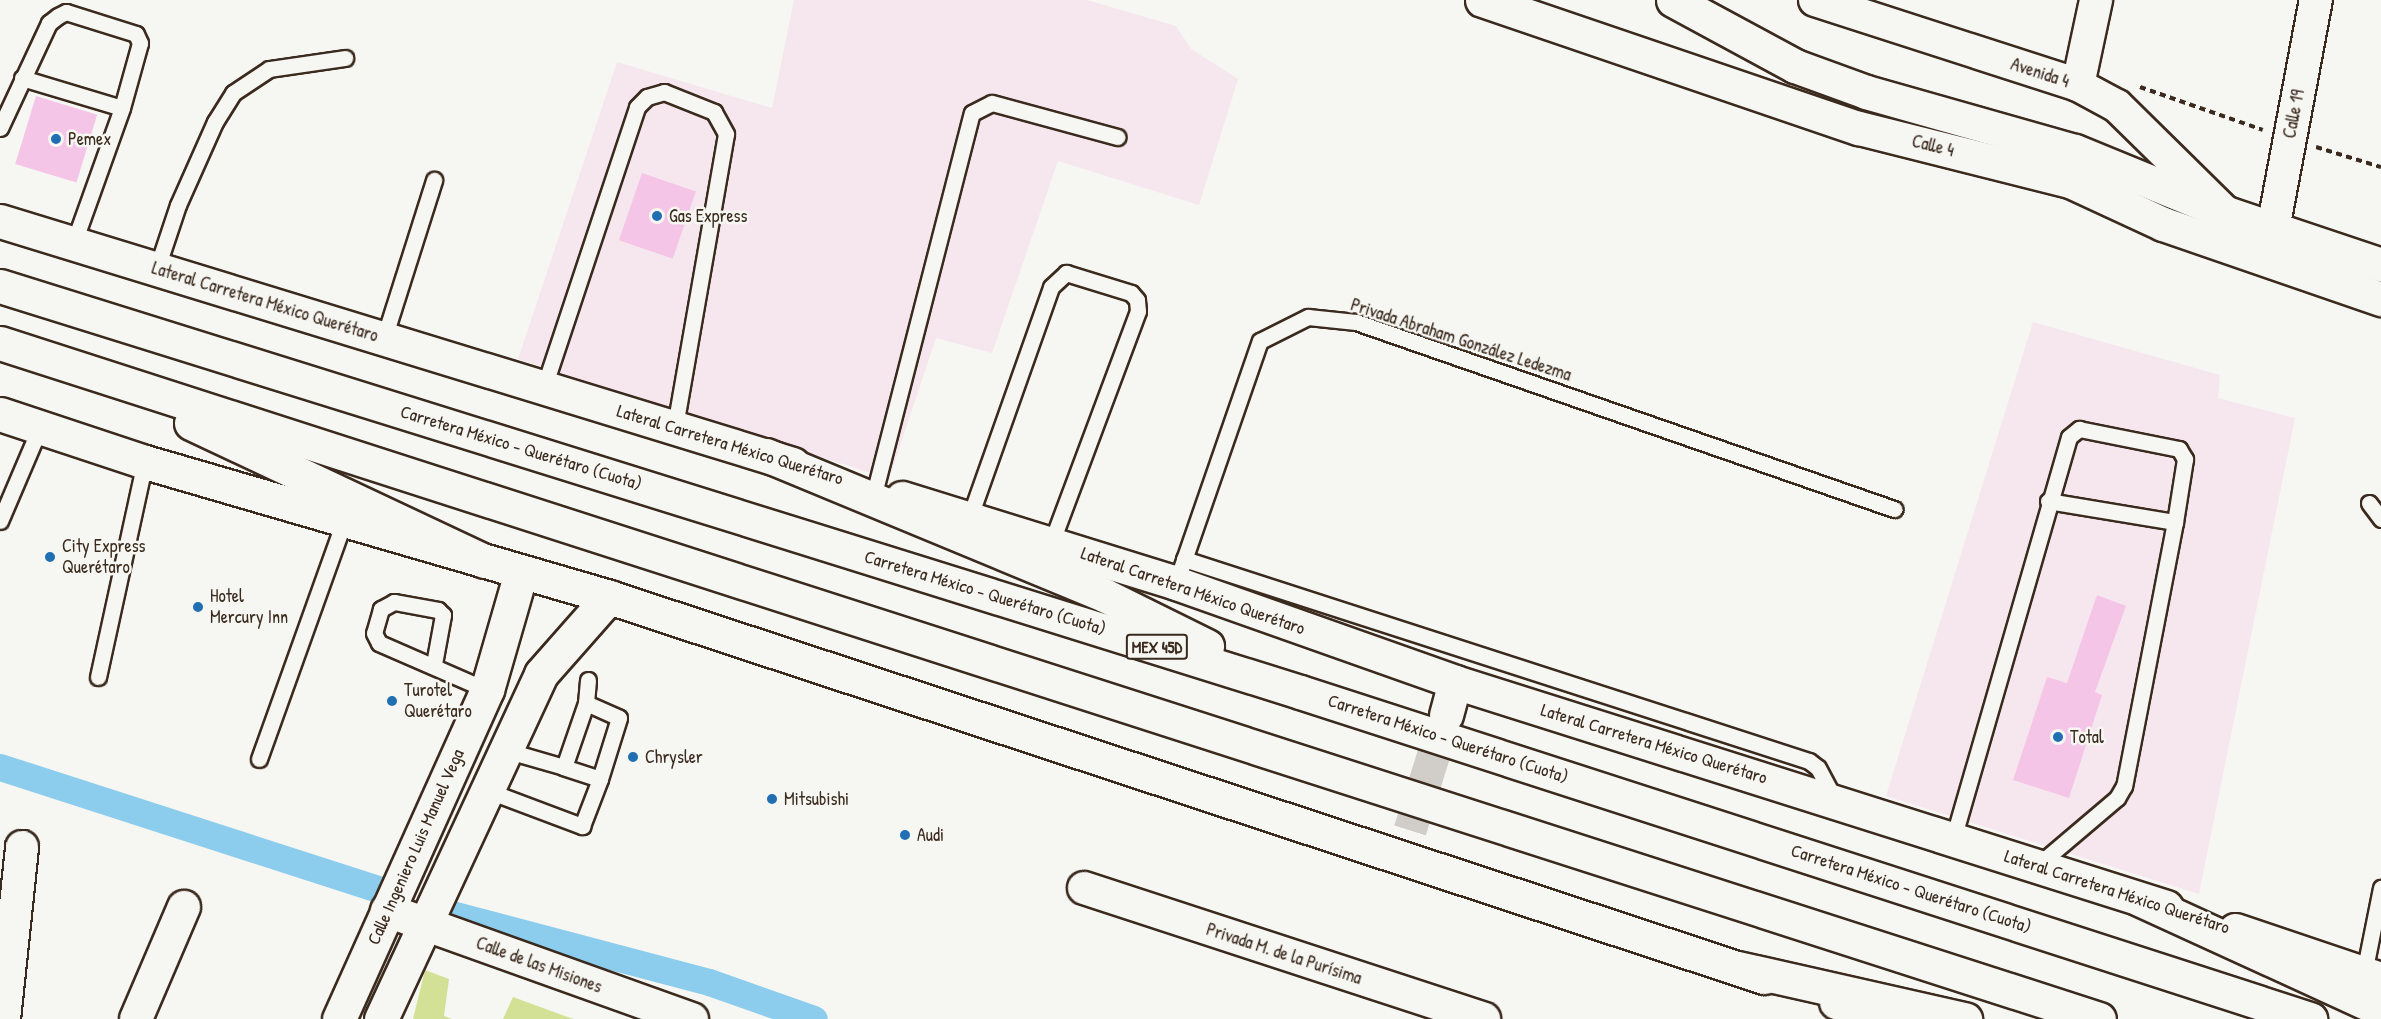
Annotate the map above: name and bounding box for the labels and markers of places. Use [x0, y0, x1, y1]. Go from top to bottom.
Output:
place label: Pemex [68, 128, 111, 150]
marker: Pemex [49, 132, 63, 146]
place label: Gas Express [669, 205, 747, 227]
marker: Gas Express [650, 209, 664, 223]
place label: City Express Querétaro [62, 536, 146, 578]
marker: City Express Querétaro [43, 550, 57, 564]
place label: Hotel Mercury Inn [210, 586, 288, 628]
marker: Hotel Mercury Inn [191, 600, 205, 614]
place label: Turotel Querétaro [404, 680, 472, 722]
marker: Turotel Querétaro [385, 694, 399, 708]
place label: Total [2070, 726, 2104, 748]
marker: Total [2051, 730, 2065, 744]
place label: Chrysler [645, 746, 703, 768]
marker: Chrysler [626, 750, 640, 764]
place label: Mitsubishi [784, 788, 849, 810]
marker: Mitsubishi [765, 792, 779, 806]
place label: Audi [917, 824, 944, 846]
marker: Audi [898, 828, 912, 842]

